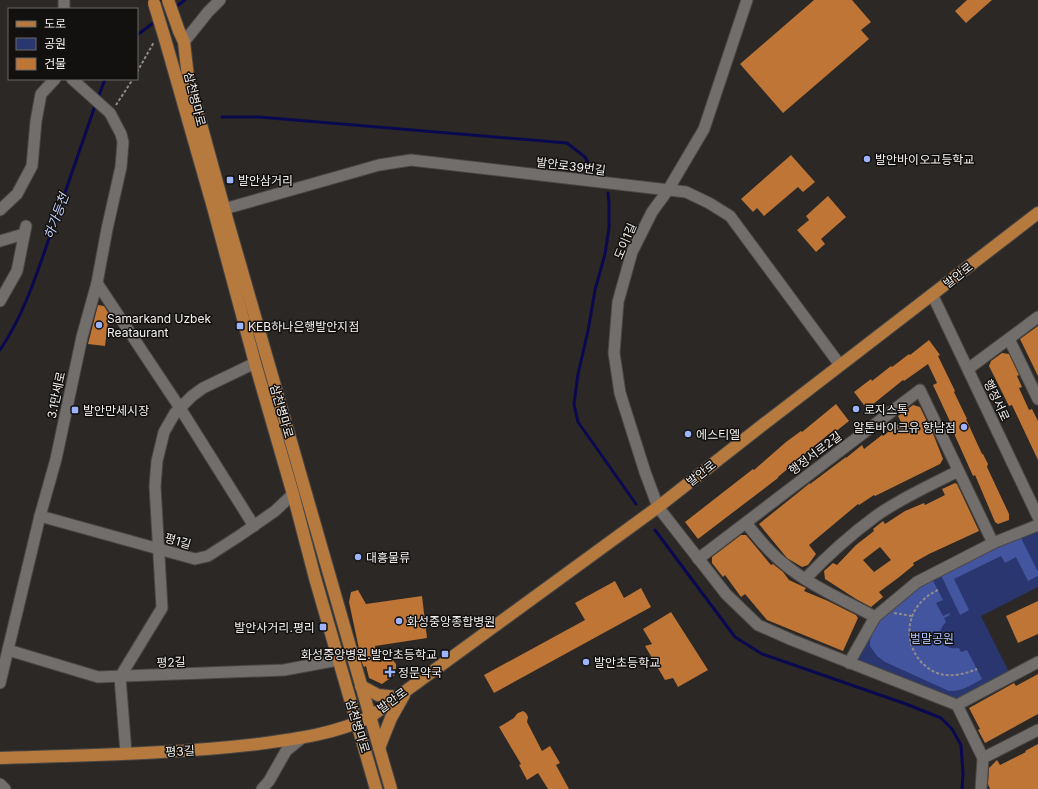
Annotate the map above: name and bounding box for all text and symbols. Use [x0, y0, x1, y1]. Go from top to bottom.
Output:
legend [8, 8, 138, 80]
text: 도로 [44, 16, 66, 31]
text: 공원 [44, 36, 66, 51]
text: 건물 [44, 56, 66, 71]
street label: 삼천병마로 [181, 70, 209, 128]
place label: 발안바이오고등학교 [875, 152, 974, 167]
street label: 발안로39번길 [535, 154, 607, 178]
marker: 발안바이오고등학교 [862, 154, 872, 164]
place label: 발안삼거리 [238, 173, 293, 188]
marker: 발안삼거리 [225, 175, 235, 185]
water label: 하가등천 [40, 190, 72, 241]
street label: 도이1길 [611, 221, 639, 261]
street label: 발안로 [940, 259, 976, 291]
place label: Samarkand Uzbek Reataurant [107, 311, 211, 340]
place label: KEB하나은행발안지점 [248, 319, 359, 334]
marker: Samarkand Uzbek Reataurant [94, 320, 104, 330]
marker: KEB하나은행발안지점 [235, 321, 245, 331]
street label: 3.1만세로 [44, 370, 68, 420]
street label: 행정서로 [981, 377, 1013, 423]
street label: 삼천병마로 [267, 382, 297, 440]
place label: 로지스톡 [864, 402, 908, 417]
place label: 발안만세시장 [83, 403, 149, 418]
marker: 로지스톡 [851, 404, 861, 414]
marker: 발안만세시장 [70, 405, 80, 415]
place label: 알톤바이크유 향남점 [853, 420, 956, 435]
marker: 알톤바이크유 향남점 [959, 422, 969, 432]
place label: 에스티엘 [696, 427, 740, 442]
street label: 행정서로2길 [786, 428, 844, 478]
marker: 에스티엘 [683, 429, 693, 439]
street label: 발안로 [683, 457, 719, 489]
street label: 평1길 [163, 530, 193, 552]
place label: 대흥물류 [366, 550, 410, 565]
marker: 대흥물류 [353, 552, 363, 562]
place label: 화성중앙종합병원 [407, 614, 495, 629]
marker: 화성중앙종합병원 [394, 616, 404, 626]
place label: 발안사거리.평리 [234, 620, 315, 635]
marker: 발안사거리.평리 [318, 622, 328, 632]
park label: 벌말공원 [910, 631, 954, 646]
place label: 화성중앙병원.발안초등학교 [301, 647, 437, 662]
marker: 화성중앙병원.발안초등학교 [440, 649, 450, 659]
street label: 평2길 [156, 654, 186, 670]
place label: 발안초등학교 [594, 655, 660, 670]
marker: 발안초등학교 [581, 657, 591, 667]
place label: 정문약국 [398, 665, 442, 680]
marker: 정문약국 [385, 667, 395, 677]
street label: 발안로 [374, 684, 410, 716]
street label: 삼천병마로 [343, 697, 373, 755]
street label: 평3길 [165, 743, 195, 759]

